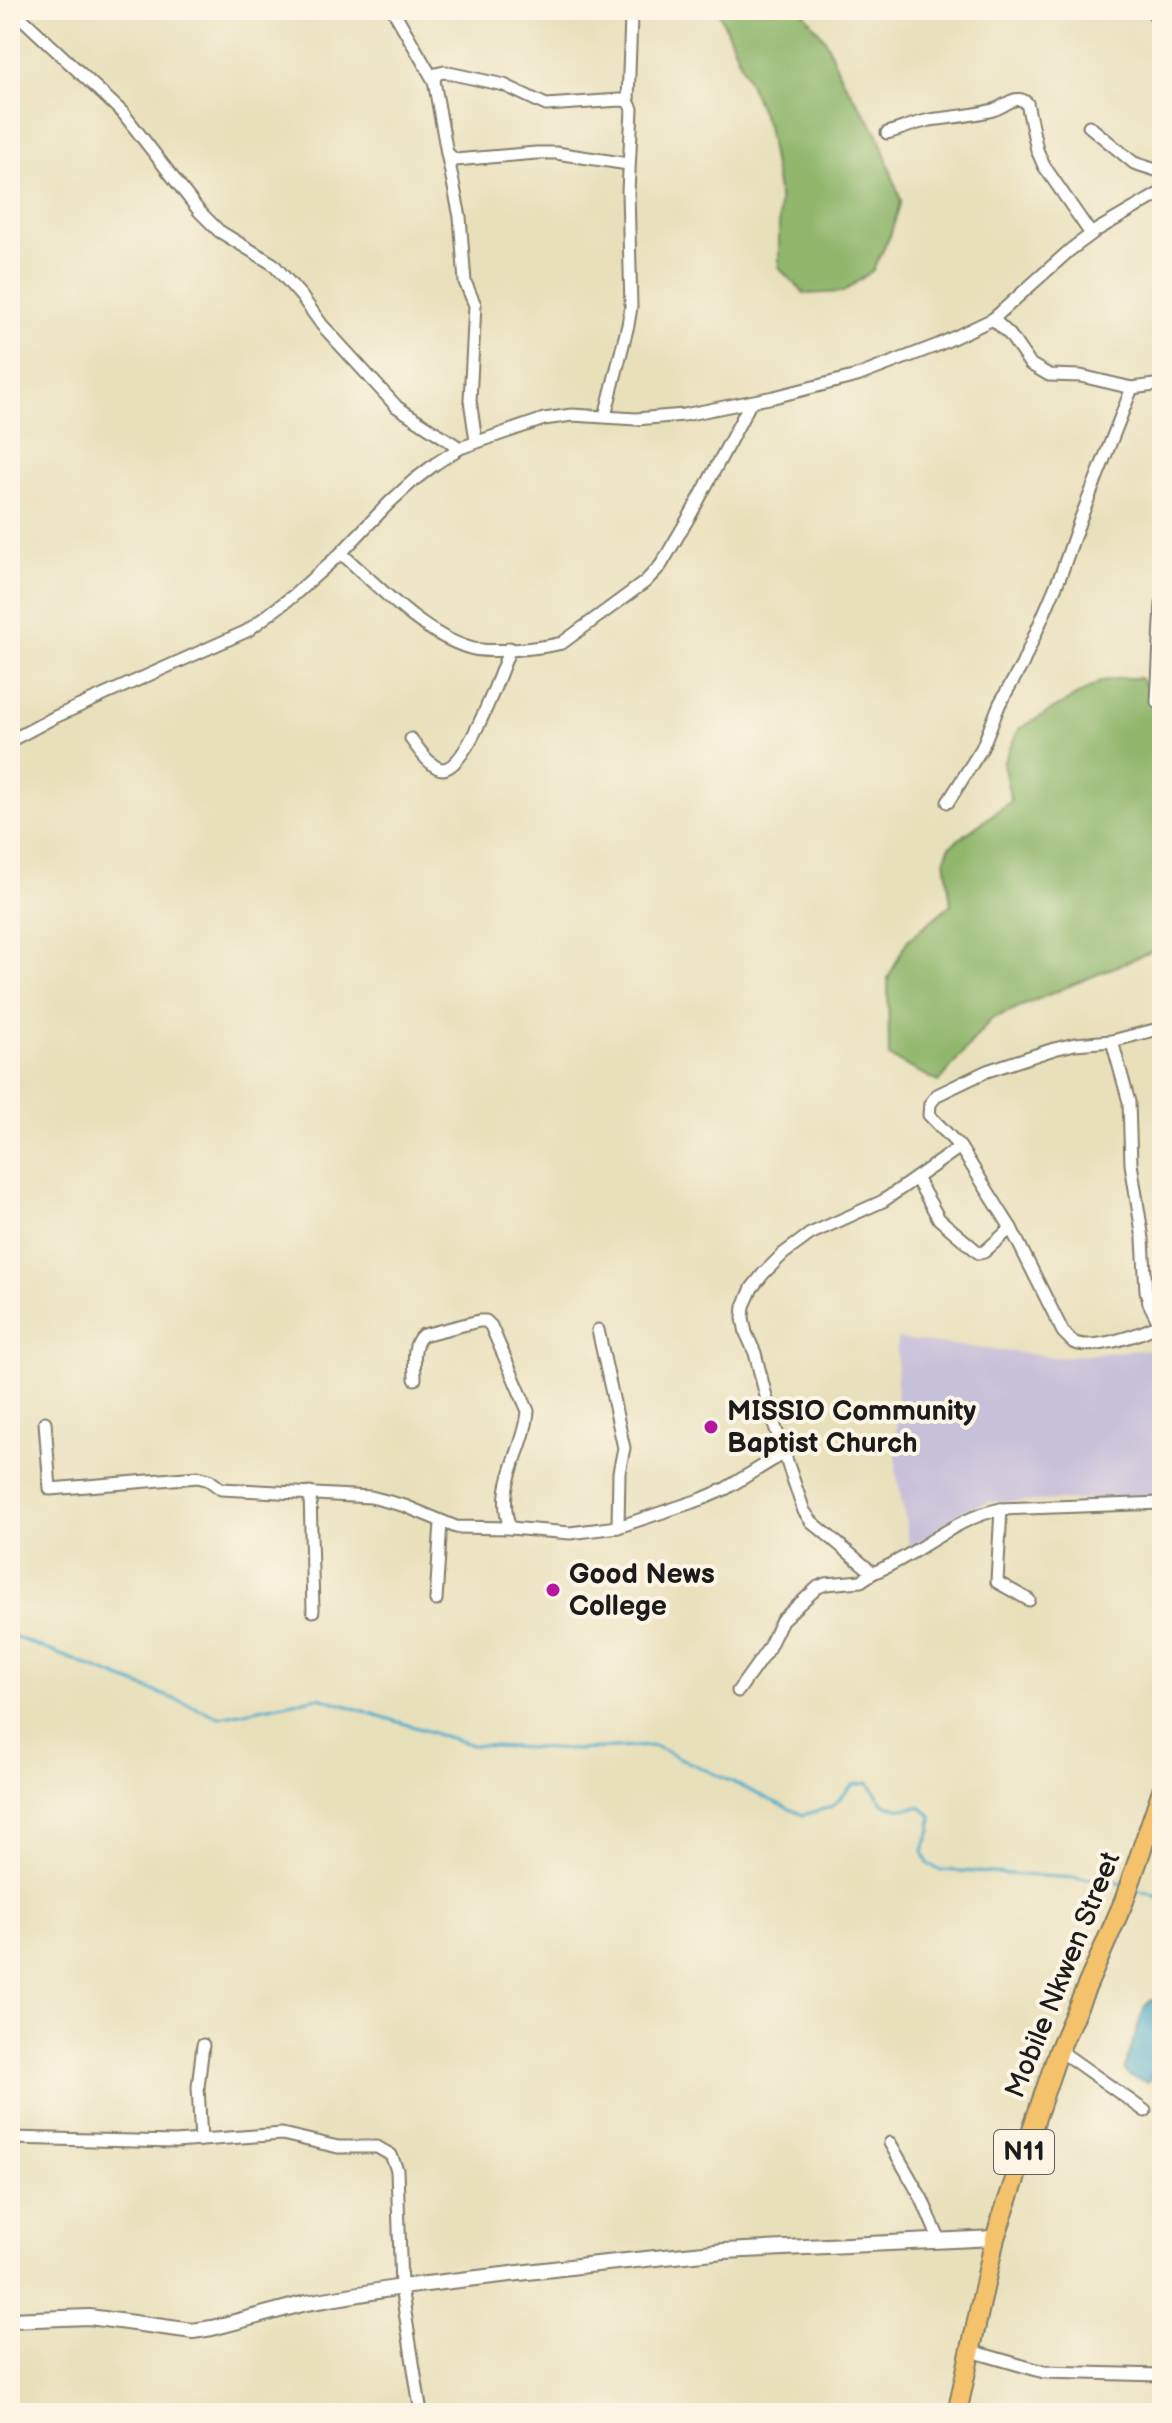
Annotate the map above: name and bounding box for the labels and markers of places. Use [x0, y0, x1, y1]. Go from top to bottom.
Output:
place label: MISSIO Community Baptist Church [727, 1395, 976, 1460]
marker: MISSIO Community Baptist Church [702, 1418, 720, 1436]
place label: Good News College [569, 1558, 715, 1623]
marker: Good News College [544, 1581, 562, 1599]

